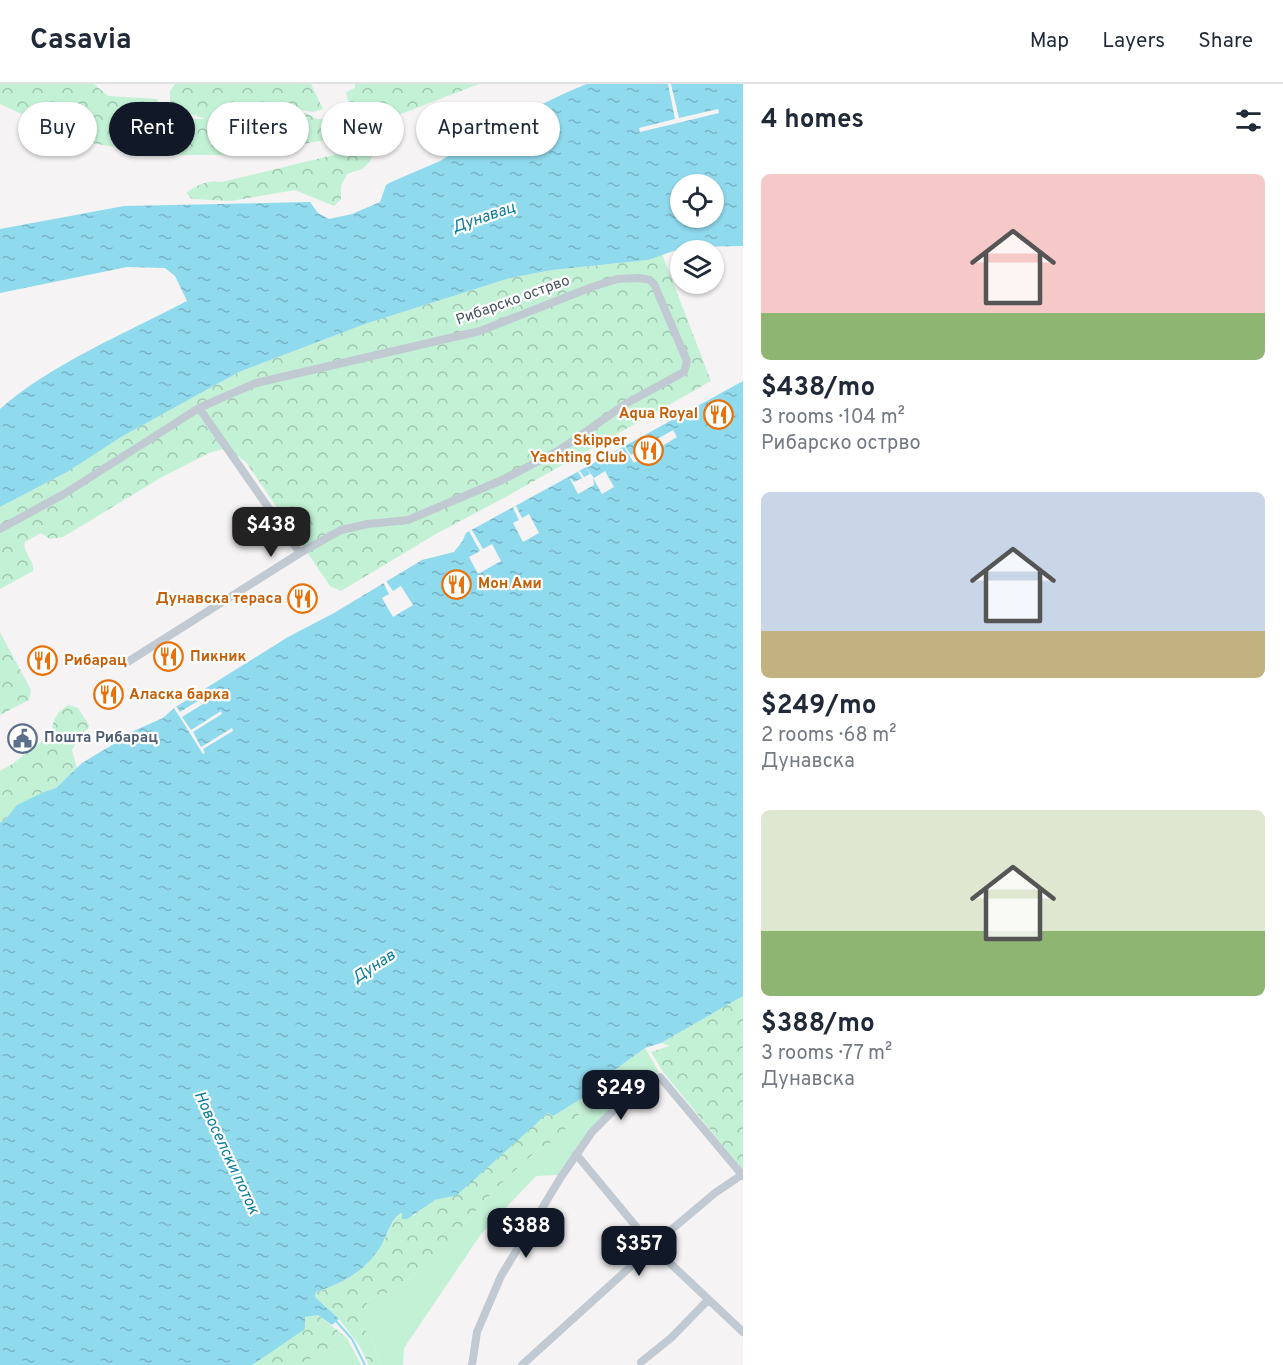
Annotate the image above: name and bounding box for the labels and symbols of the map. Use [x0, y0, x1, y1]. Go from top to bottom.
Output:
water label: Дунавац [450, 198, 518, 238]
street label: Рибарско острво [453, 272, 573, 330]
restaurant icon: Aqua Royal [703, 398, 735, 430]
place label: Aqua Royal [619, 405, 698, 424]
place label: Skipper Yachting Club [530, 432, 628, 468]
restaurant icon: Skipper Yachting Club [632, 434, 664, 466]
pin: $438 [235, 507, 307, 558]
restaurant icon: Мон Ами [441, 568, 473, 600]
place label: Мон Ами [478, 575, 542, 594]
restaurant icon: Дунавска тераса [287, 583, 319, 615]
place label: Дунавска тераса [156, 590, 282, 609]
restaurant icon: Пикник [153, 641, 185, 673]
restaurant icon: Рибарац [27, 645, 59, 677]
place label: Пикник [190, 648, 247, 667]
place label: Рибарац [64, 652, 127, 671]
restaurant icon: Аласка барка [92, 679, 124, 711]
place label: Аласка барка [129, 686, 229, 705]
public building icon: Пошта Рибарац [7, 722, 39, 754]
place label: Пошта Рибарац [44, 729, 158, 748]
water label: Дунав [349, 946, 399, 988]
pin: $249 [585, 1070, 657, 1121]
water label: Новоселски поток [189, 1088, 264, 1219]
pin: $388 [490, 1208, 562, 1259]
pin: $357 [603, 1226, 675, 1277]

